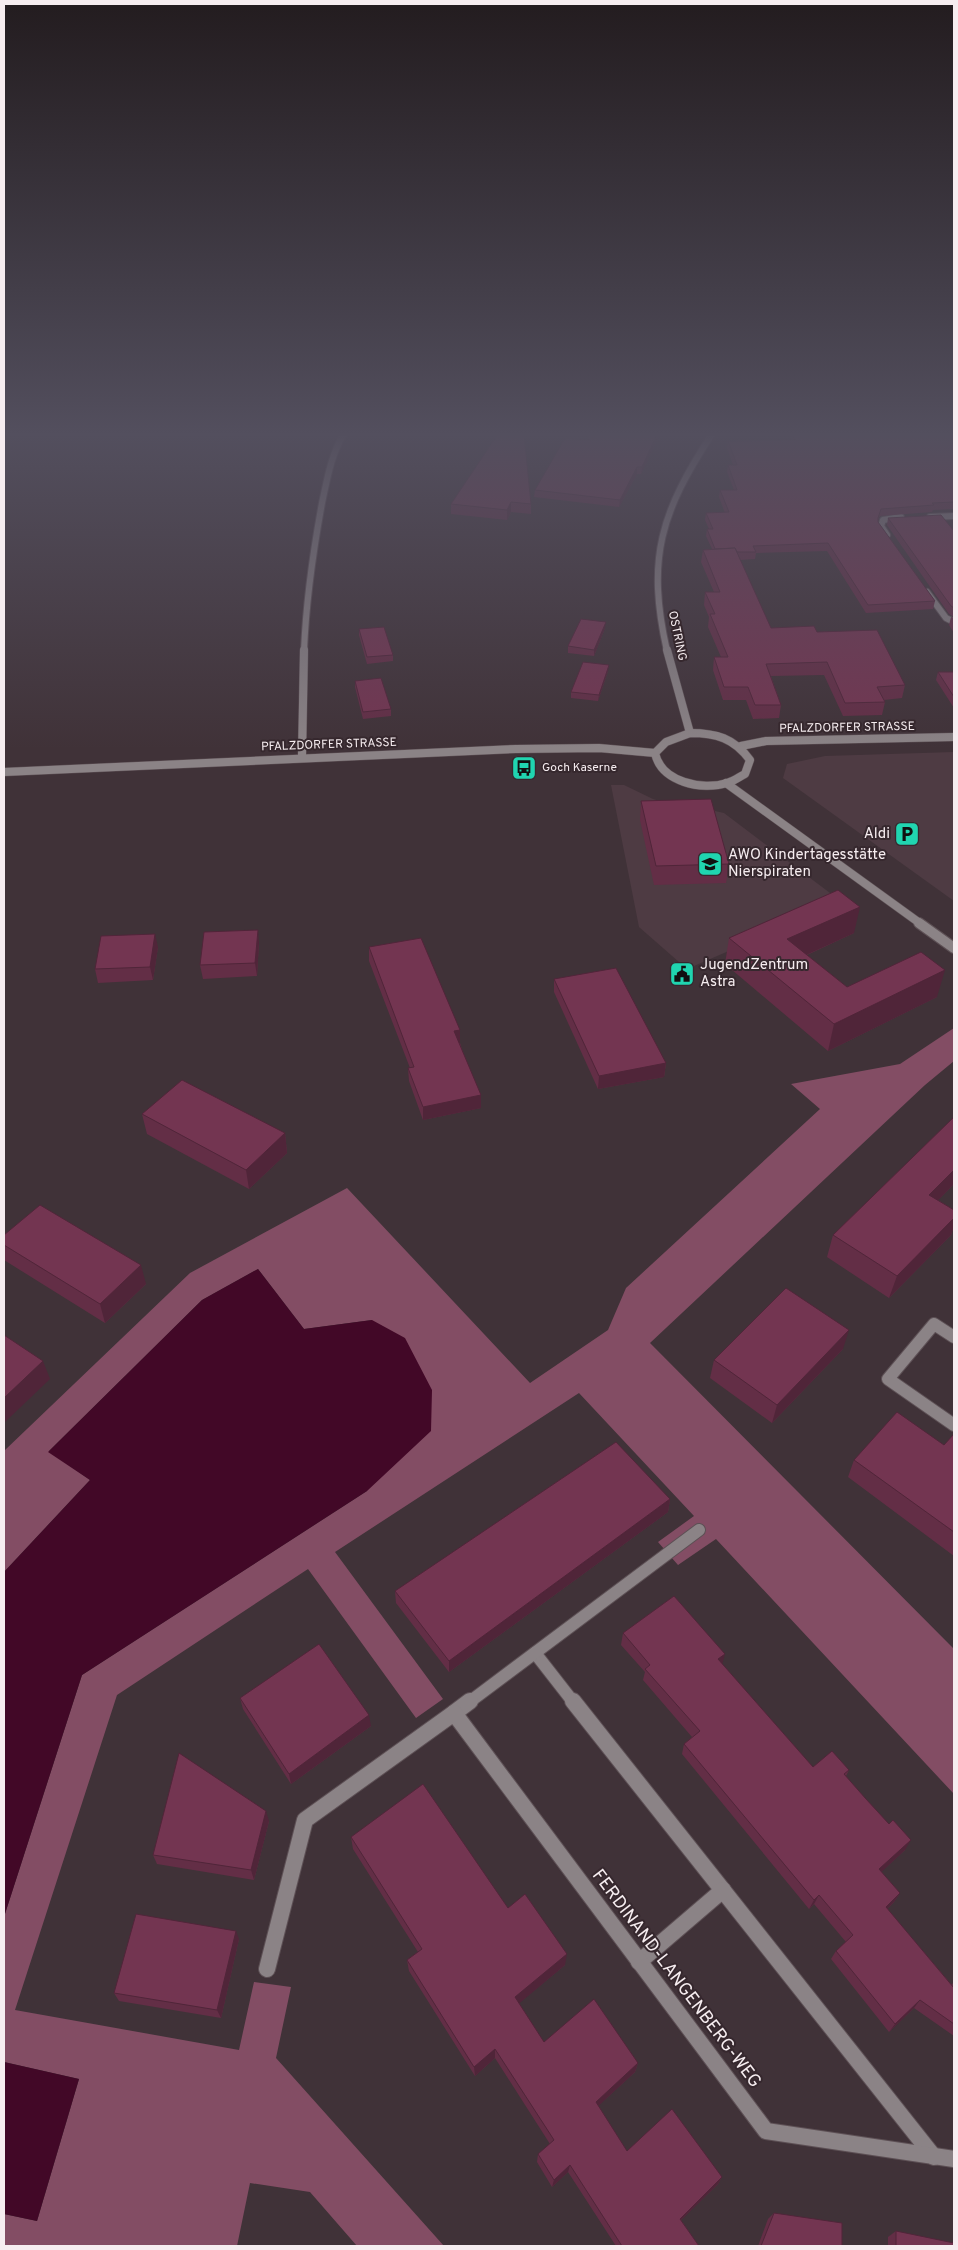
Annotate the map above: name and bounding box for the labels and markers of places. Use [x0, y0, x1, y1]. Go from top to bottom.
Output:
bus stop icon: Goch Kaserne [511, 755, 537, 781]
place label: Goch Kaserne [542, 760, 617, 776]
parking icon: Aldi [894, 821, 920, 847]
place label: Aldi [864, 825, 890, 844]
place label: AWO Kindertagesstätte Nierspiraten [728, 846, 886, 882]
school or university icon: AWO Kindertagesstätte Nierspiraten [697, 851, 723, 877]
place label: JugendZentrum Astra [700, 956, 808, 992]
public building icon: JugendZentrum Astra [669, 961, 695, 987]

